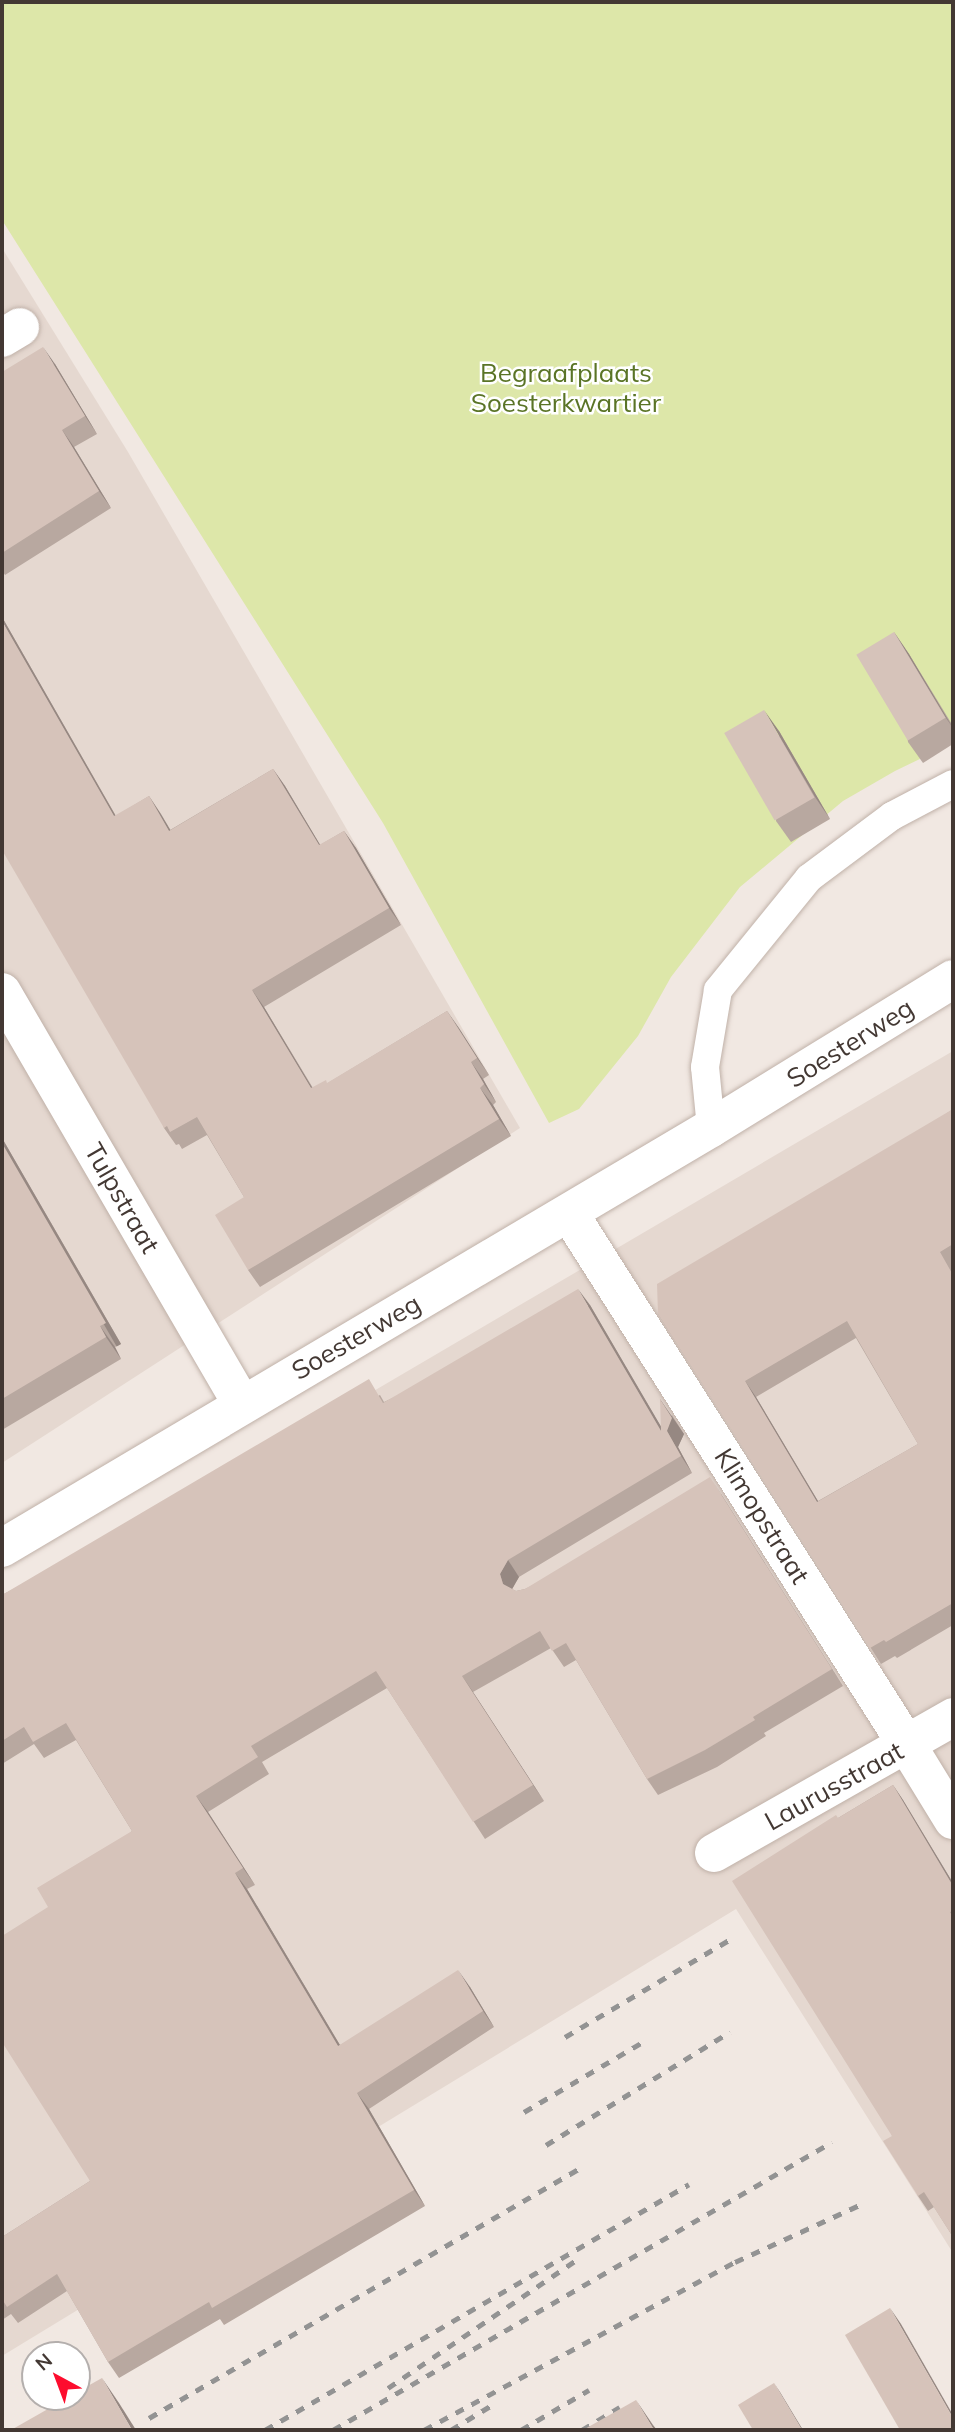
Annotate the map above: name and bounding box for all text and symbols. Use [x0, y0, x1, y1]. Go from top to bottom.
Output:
park label: Begraafplaats Soesterkwartier [471, 357, 661, 418]
street label: Soesterweg [781, 992, 919, 1094]
street label: Tulpstraat [78, 1137, 166, 1259]
street label: Soesterweg [286, 1288, 426, 1386]
street label: Klimopstraat [708, 1443, 816, 1589]
street label: Laurusstraat [759, 1735, 909, 1837]
north arrow [21, 2341, 91, 2411]
text: N [30, 2348, 57, 2375]

